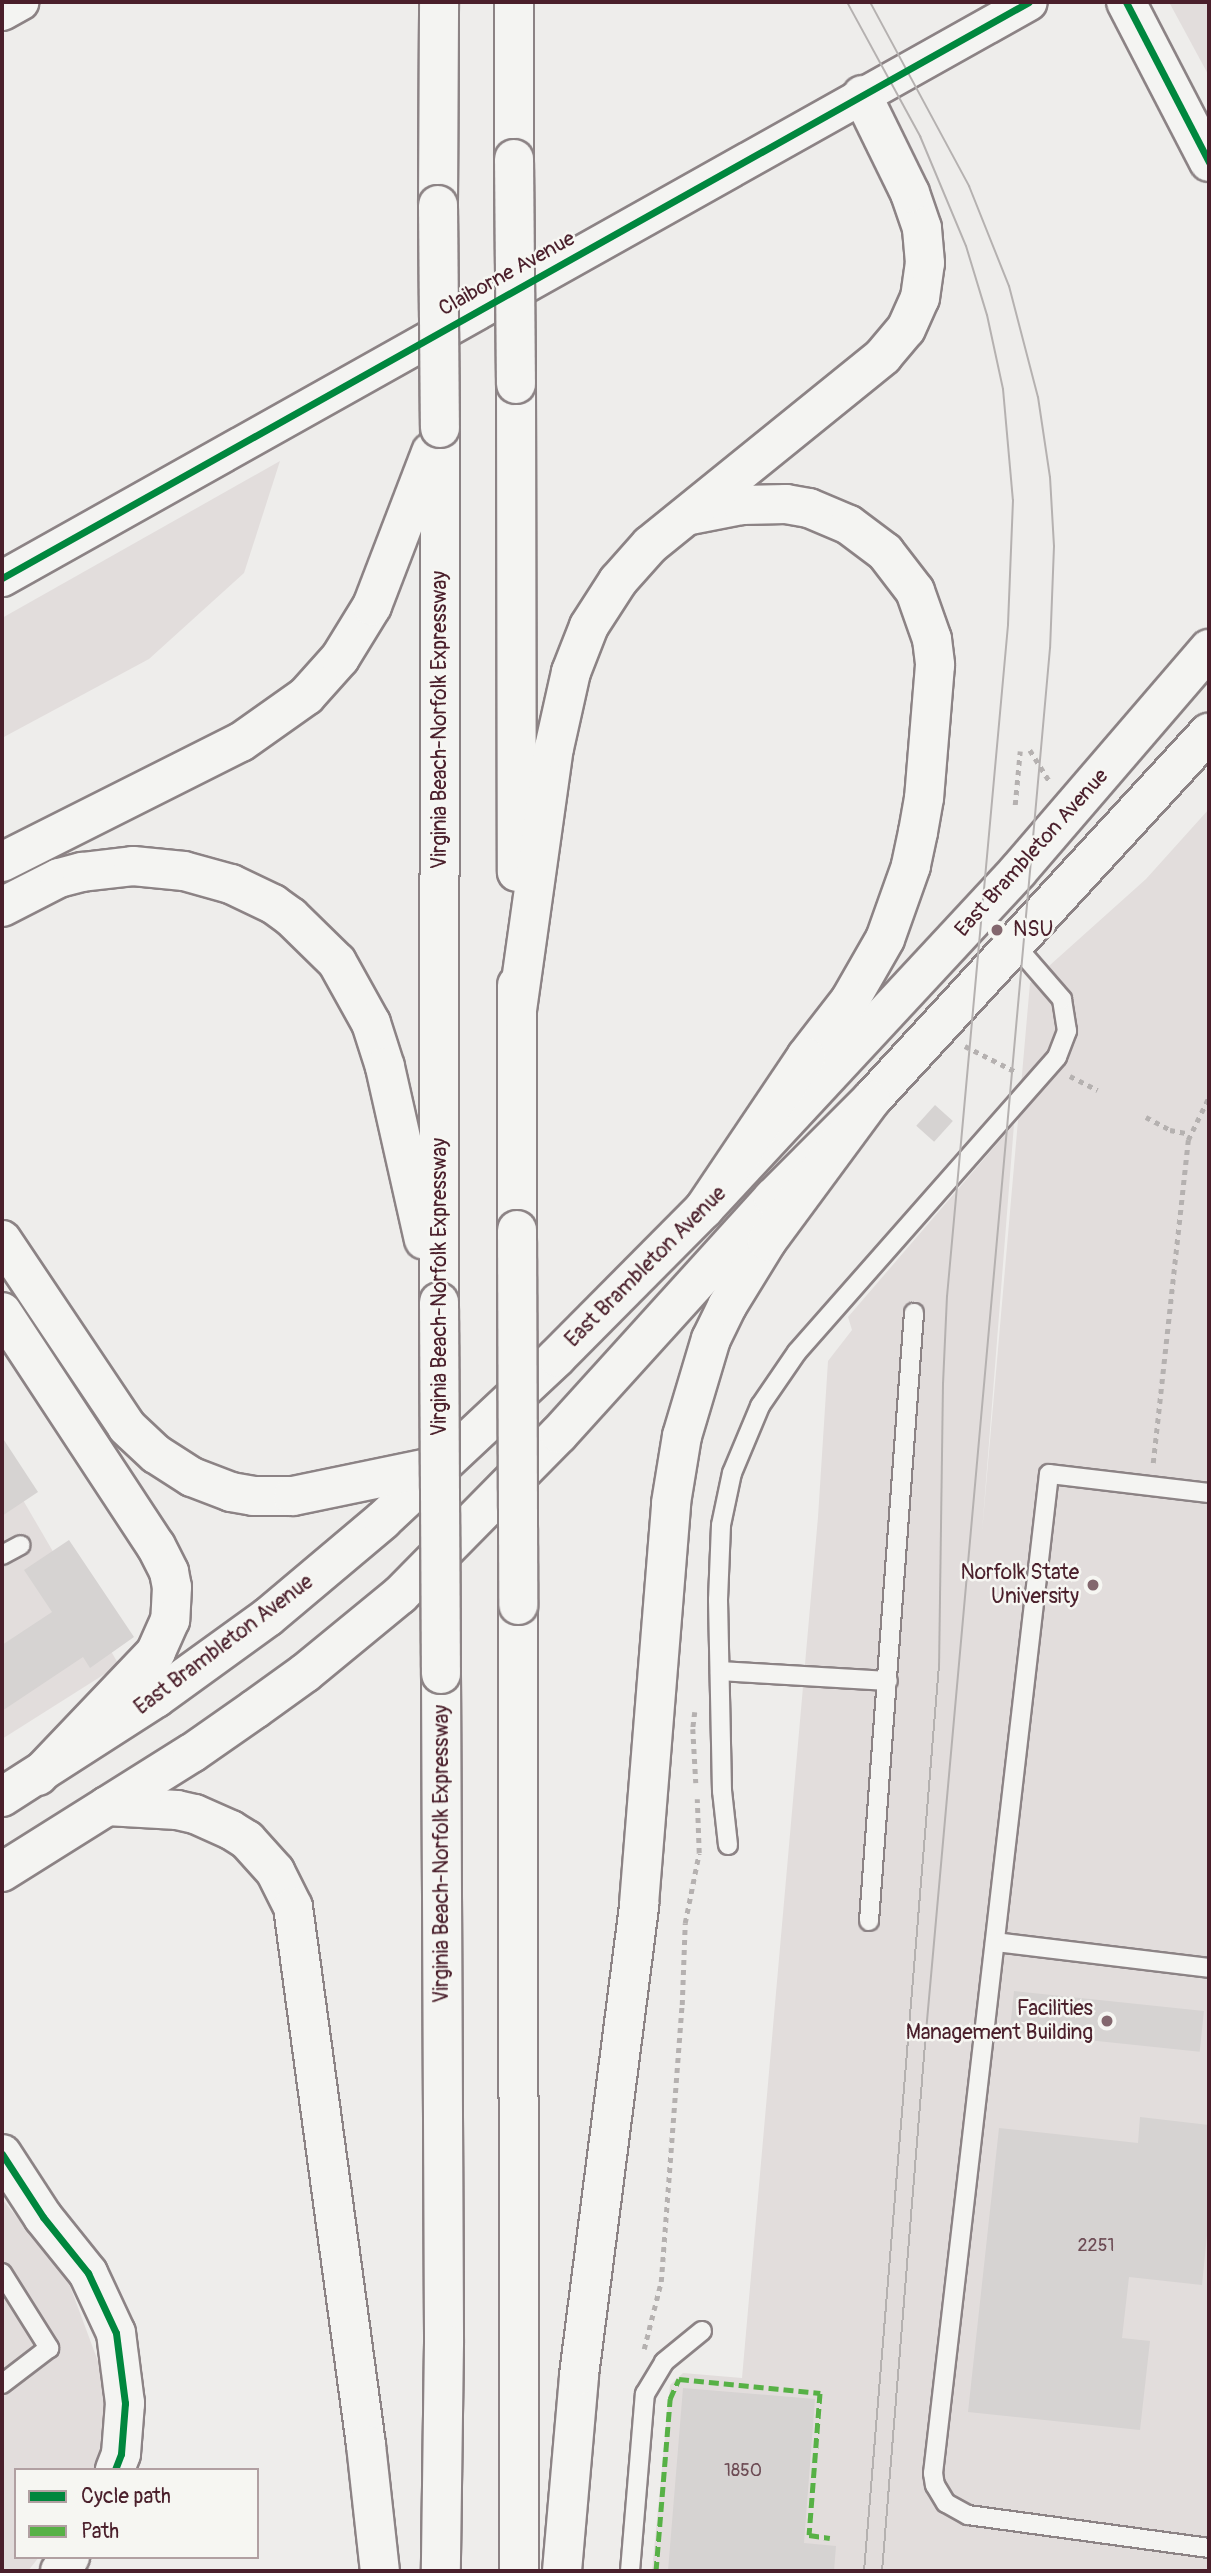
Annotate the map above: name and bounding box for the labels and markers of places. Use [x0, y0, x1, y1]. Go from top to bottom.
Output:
place label: NSU [1013, 917, 1053, 943]
marker: NSU [987, 920, 1007, 940]
place label: Norfolk State University [961, 1560, 1079, 1610]
marker: Norfolk State University [1085, 1577, 1101, 1593]
place label: Facilities Management Building [906, 1996, 1093, 2046]
marker: Facilities Management Building [1099, 2013, 1115, 2029]

